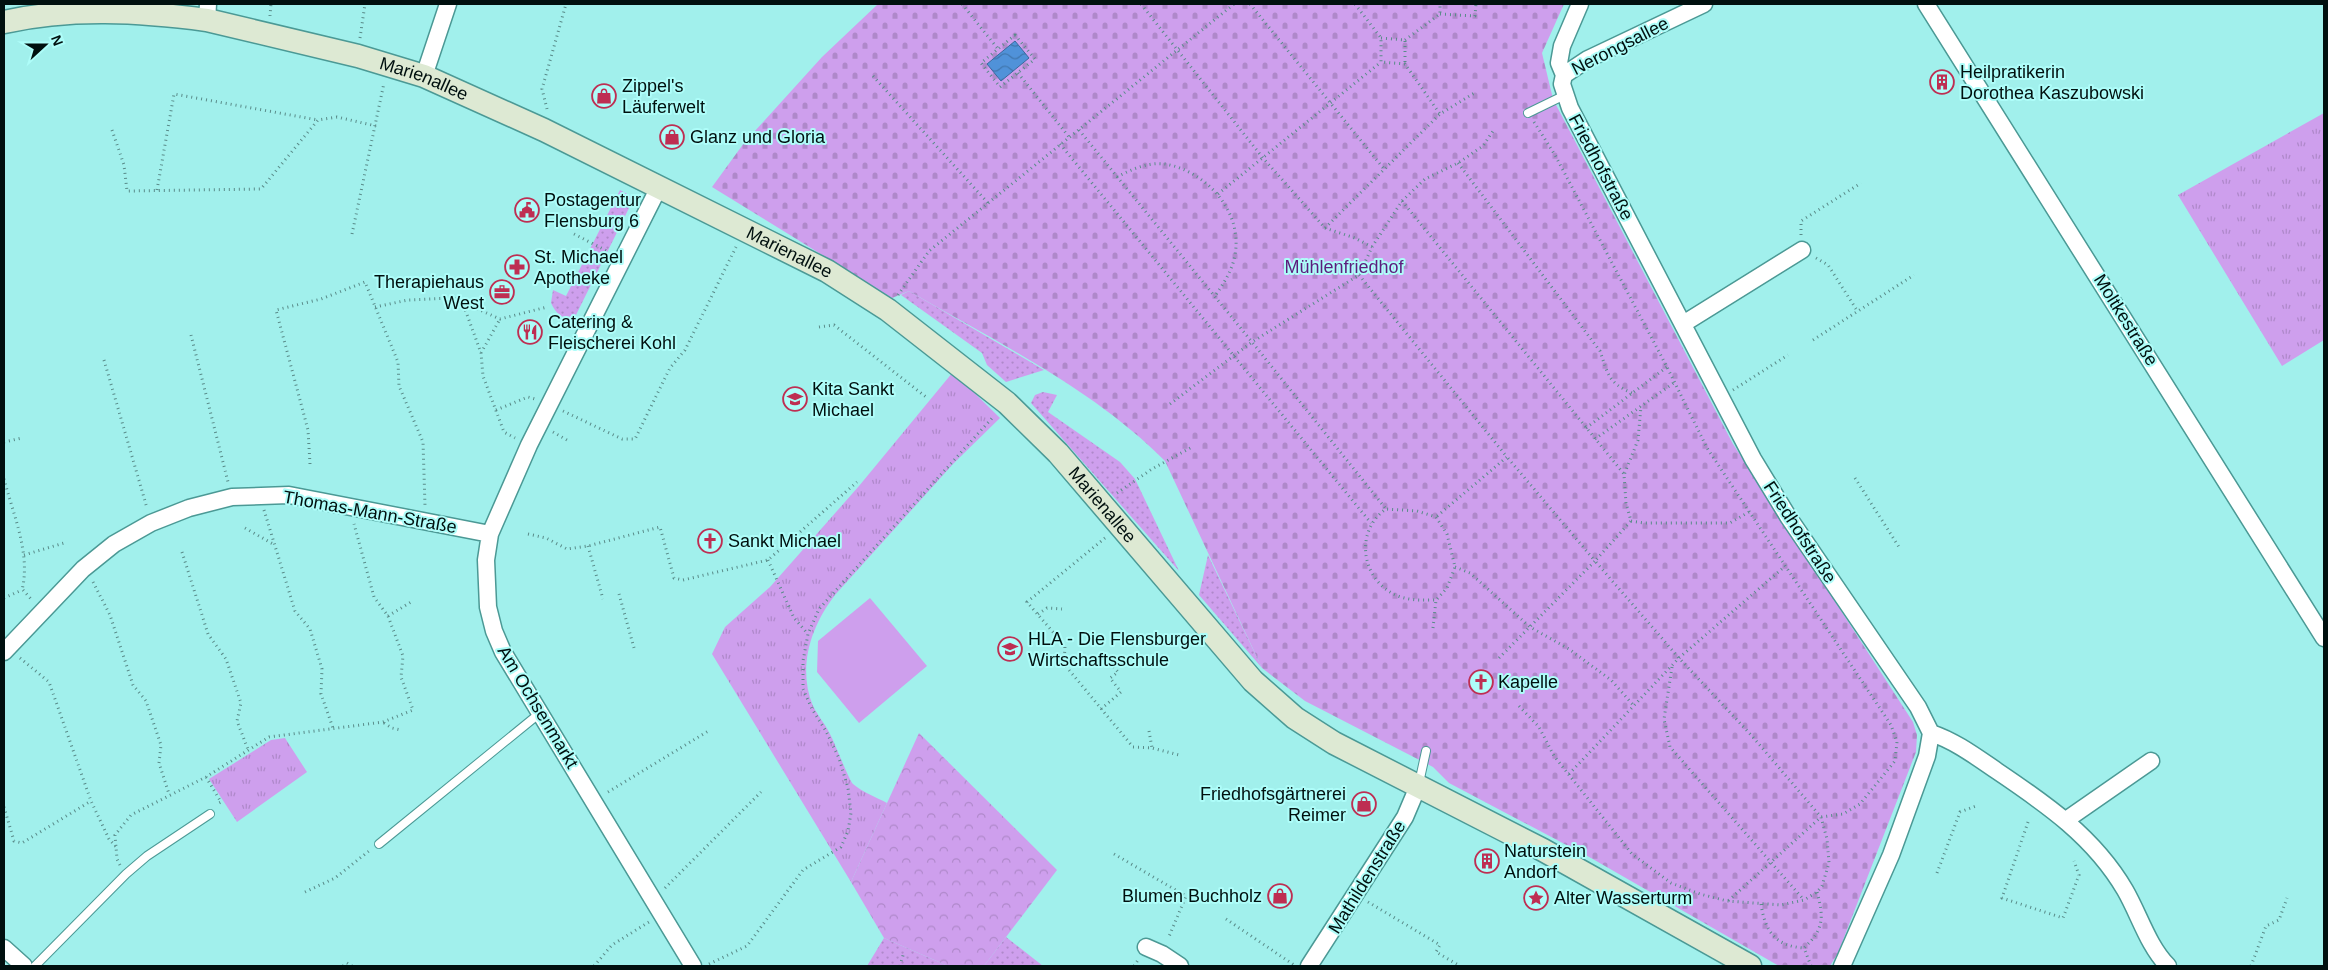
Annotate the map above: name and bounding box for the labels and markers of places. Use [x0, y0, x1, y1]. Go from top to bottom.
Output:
place label: Heilpratikerin Dorothea Kaszubowski [1960, 62, 2144, 103]
building icon: Heilpratikerin Dorothea Kaszubowski [1929, 69, 1955, 95]
place label: Zippel's Läuferwelt [622, 76, 705, 117]
shop icon: Zippel's Läuferwelt [591, 83, 617, 109]
shop icon: Glanz und Gloria [659, 124, 685, 150]
place label: Glanz und Gloria [690, 127, 826, 147]
place label: Postagentur Flensburg 6 [544, 190, 641, 231]
public building icon: Postagentur Flensburg 6 [514, 197, 540, 223]
place label: St. Michael Apotheke [534, 247, 623, 288]
pharmacy icon: St. Michael Apotheke [504, 254, 530, 280]
place label: Therapiehaus West [374, 272, 484, 313]
office icon: Therapiehaus West [489, 279, 515, 305]
place label: Catering & Fleischerei Kohl [548, 312, 676, 353]
restaurant icon: Catering & Fleischerei Kohl [517, 319, 543, 345]
place label: Kita Sankt Michael [812, 379, 894, 420]
school or university icon: Kita Sankt Michael [782, 386, 808, 412]
church icon: Sankt Michael [697, 528, 723, 554]
place label: Sankt Michael [728, 531, 841, 551]
place label: HLA - Die Flensburger Wirtschaftsschule [1028, 629, 1206, 670]
school or university icon: HLA - Die Flensburger Wirtschaftsschule [997, 636, 1023, 662]
church icon: Kapelle [1468, 669, 1494, 695]
place label: Kapelle [1498, 672, 1558, 692]
place label: Friedhofsgärtnerei Reimer [1200, 784, 1346, 825]
shop icon: Friedhofsgärtnerei Reimer [1351, 791, 1377, 817]
place label: Naturstein Andorf [1504, 841, 1586, 882]
building icon: Naturstein Andorf [1474, 848, 1500, 874]
shop icon: Blumen Buchholz [1267, 883, 1293, 909]
place icon: Alter Wasserturm [1523, 885, 1549, 911]
place label: Blumen Buchholz [1122, 886, 1262, 906]
place label: Alter Wasserturm [1554, 888, 1692, 908]

